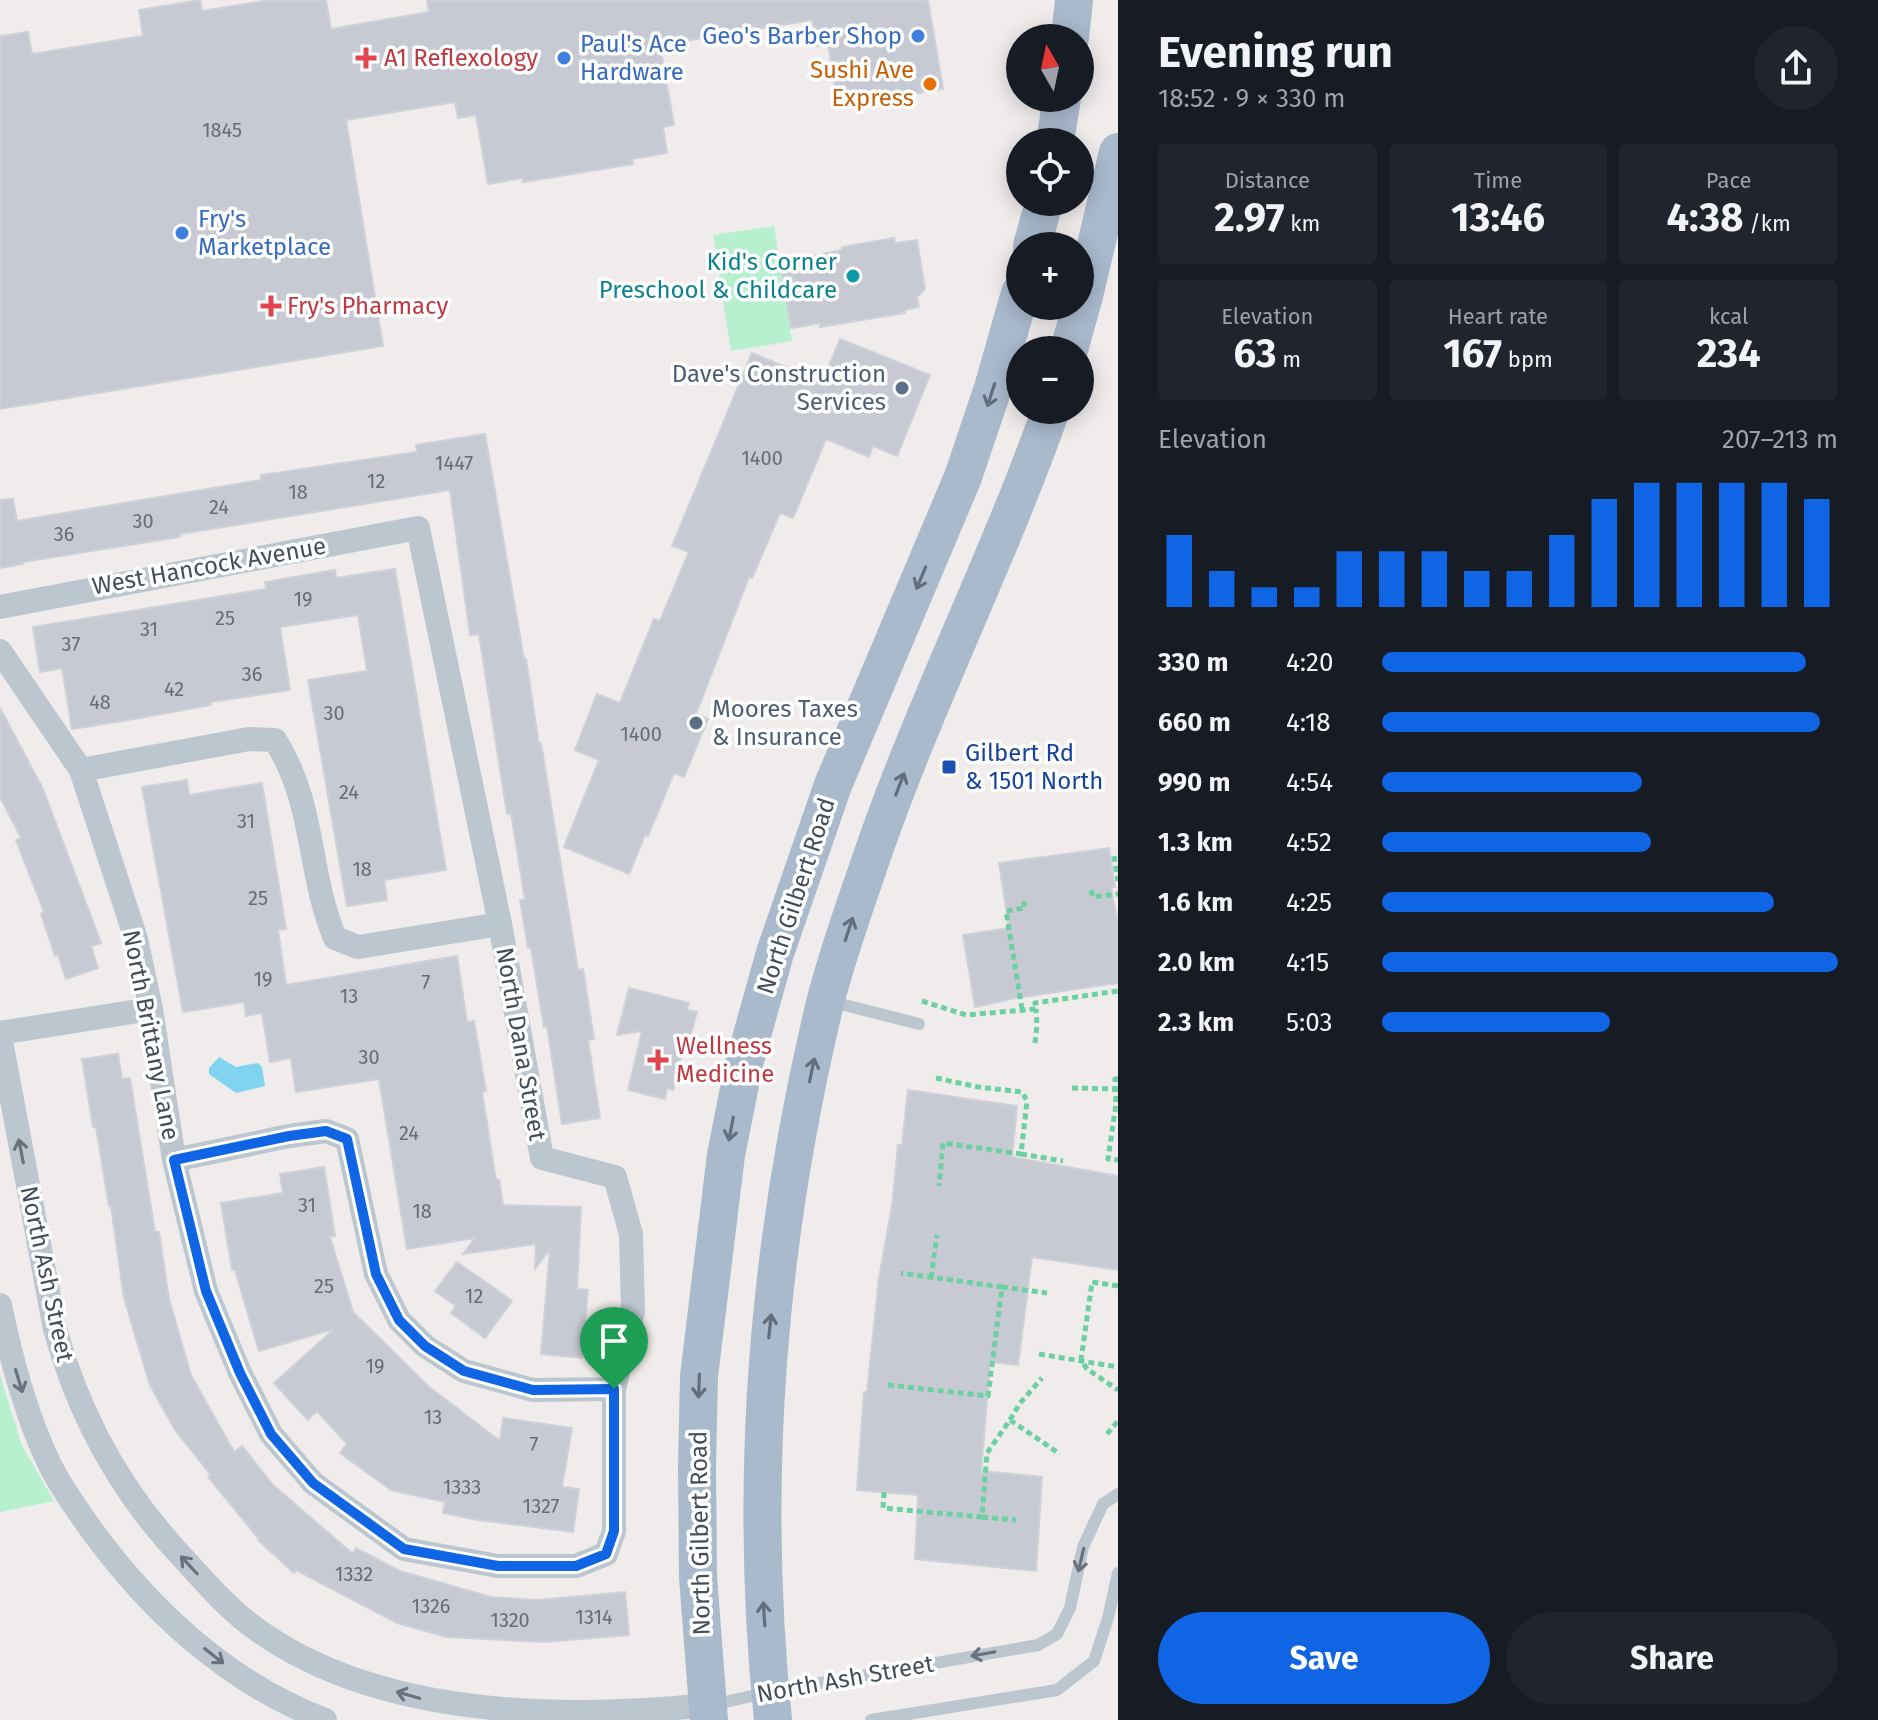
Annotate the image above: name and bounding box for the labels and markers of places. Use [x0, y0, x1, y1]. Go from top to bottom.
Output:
place label: Geo's Barber Shop [702, 22, 902, 50]
marker: Geo's Barber Shop [909, 27, 927, 45]
place label: Paul's Ace Hardware [580, 30, 687, 86]
place label: A1 Reflexology [384, 44, 538, 72]
marker: A1 Reflexology [355, 47, 377, 69]
marker: Paul's Ace Hardware [555, 49, 573, 67]
place label: Sushi Ave Express [810, 56, 914, 112]
marker: Sushi Ave Express [921, 75, 939, 93]
place label: Fry's Marketplace [198, 205, 331, 261]
marker: Fry's Marketplace [173, 224, 191, 242]
place label: Kid's Corner Preschool & Childcare [599, 248, 838, 304]
marker: Kid's Corner Preschool & Childcare [844, 267, 862, 285]
place label: Fry's Pharmacy [287, 292, 449, 320]
marker: Fry's Pharmacy [262, 297, 280, 315]
place label: Dave's Construction Services [672, 360, 886, 416]
marker: Dave's Construction Services [893, 379, 911, 397]
place label: Moores Taxes & Insurance [712, 695, 858, 751]
marker: Moores Taxes & Insurance [687, 714, 705, 732]
place label: Gilbert Rd & 1501 North [965, 739, 1103, 795]
marker: Gilbert Rd & 1501 North [940, 758, 958, 776]
place label: Wellness Medicine [676, 1032, 774, 1088]
marker: Wellness Medicine [647, 1049, 669, 1071]
pin [580, 1307, 648, 1389]

